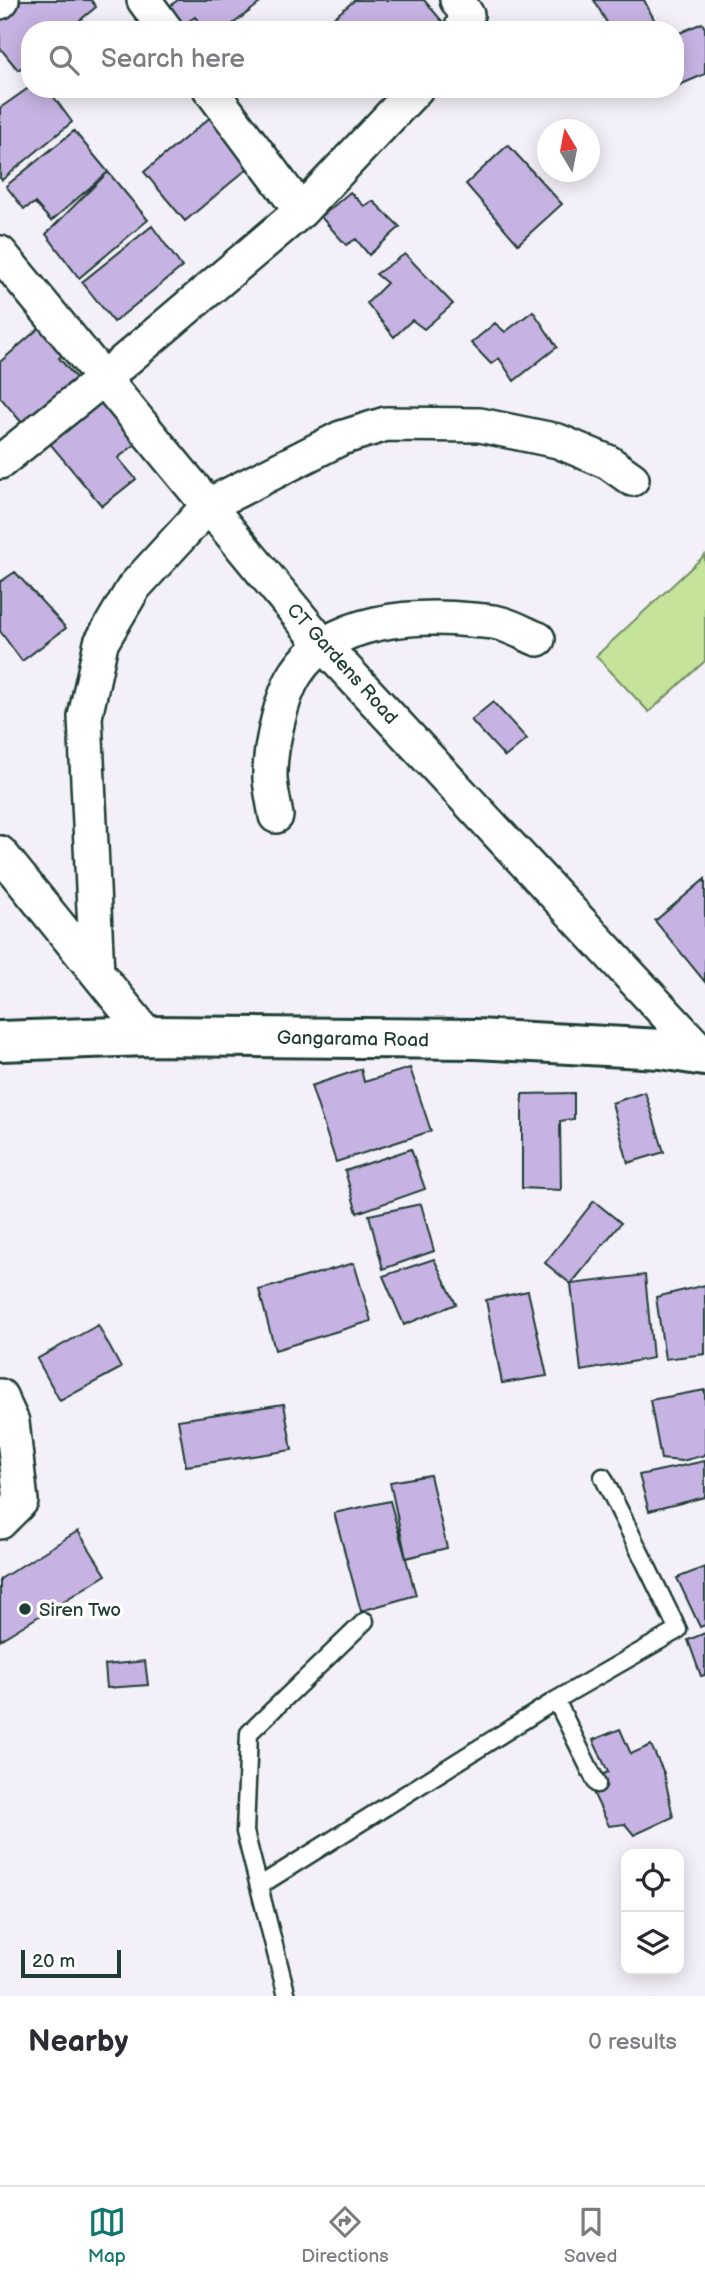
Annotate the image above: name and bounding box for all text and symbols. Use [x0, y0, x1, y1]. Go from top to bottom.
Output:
search box [21, 21, 684, 98]
icon: search [45, 41, 83, 79]
text: Search here [101, 44, 245, 75]
north arrow [537, 119, 600, 182]
street label: CT Gardens Road [282, 599, 402, 729]
street label: Gangarama Road [277, 1027, 429, 1052]
place label: Siren Two [39, 1599, 121, 1622]
marker: Siren Two [17, 1601, 33, 1617]
map controls [621, 1849, 684, 1975]
button: locate [621, 1849, 684, 1912]
button: layers [621, 1912, 684, 1975]
scale bar [21, 1947, 121, 1979]
text: 20 m [32, 1950, 75, 1973]
text: Nearby [28, 2024, 128, 2060]
text: 0 results [588, 2028, 677, 2056]
tab: Map [88, 2203, 126, 2268]
tab: Directions [301, 2203, 389, 2268]
tab: Saved [564, 2203, 617, 2268]

